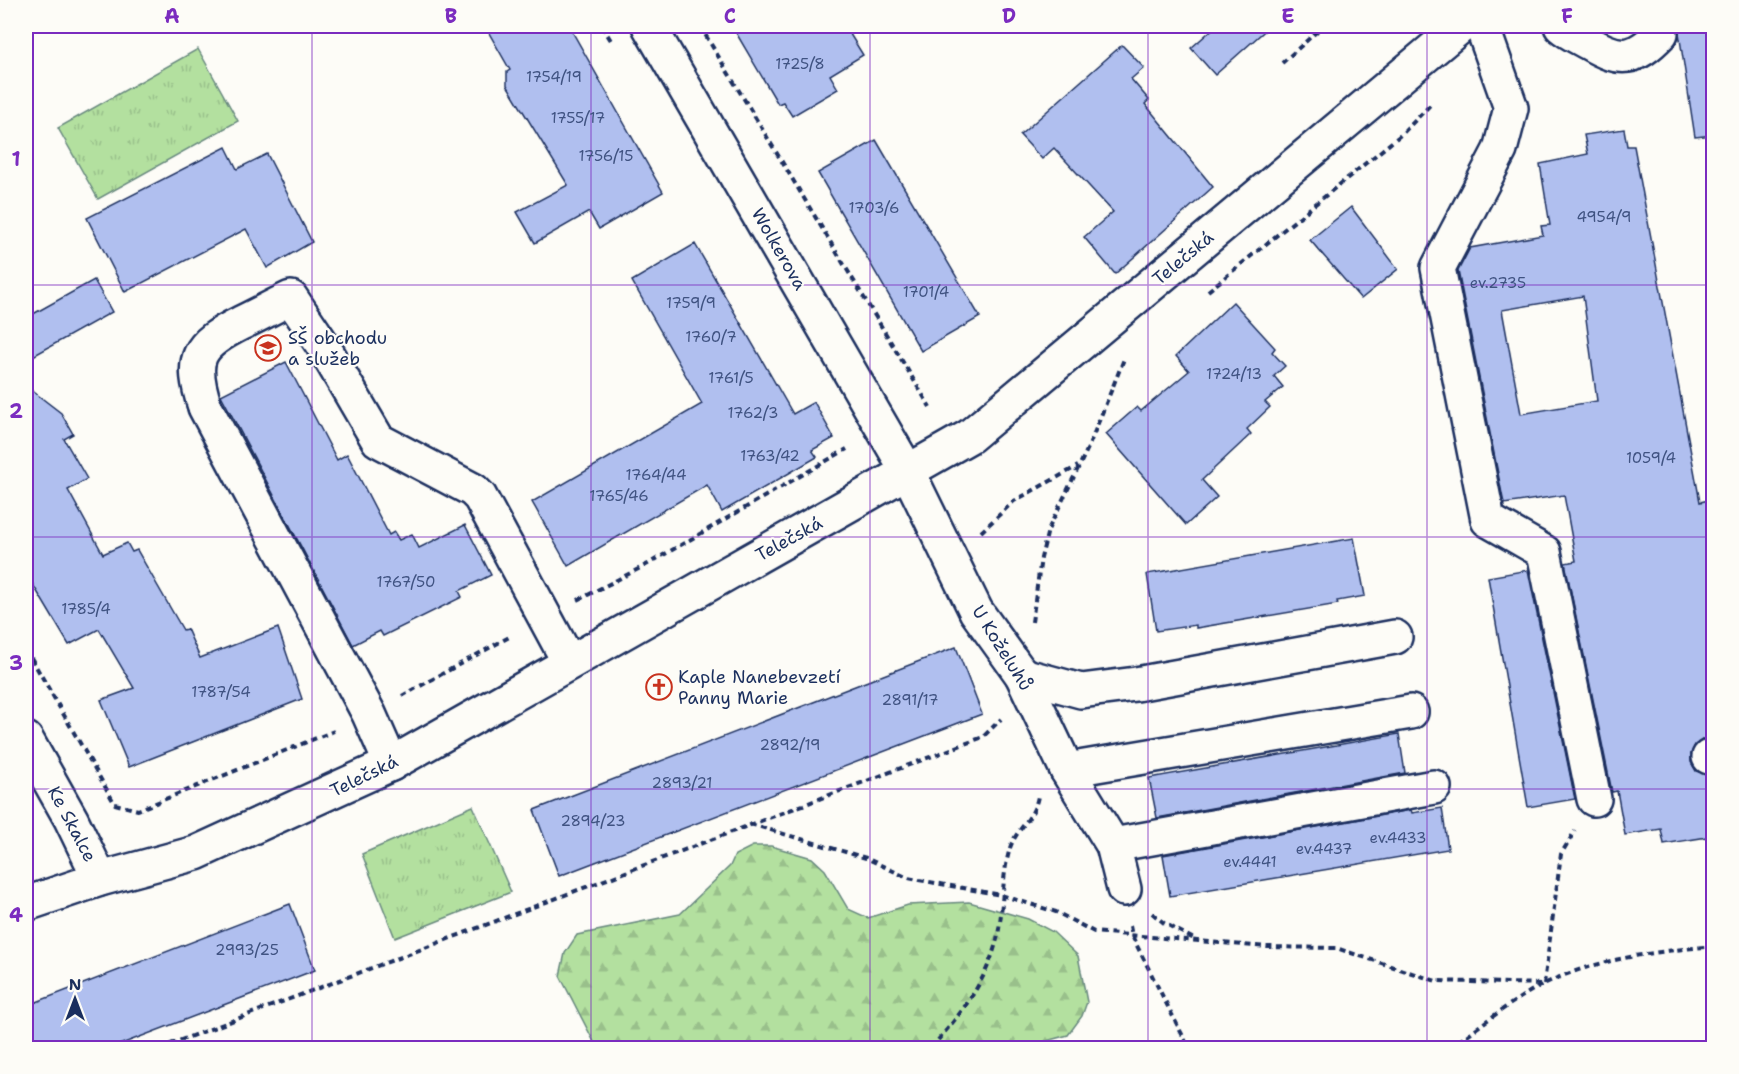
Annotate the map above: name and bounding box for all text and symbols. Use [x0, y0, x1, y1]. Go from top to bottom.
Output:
text: A [164, 3, 180, 29]
text: B [445, 3, 457, 29]
text: C [724, 3, 736, 29]
text: D [1002, 3, 1016, 29]
text: E [1281, 3, 1295, 29]
text: F [1561, 3, 1573, 29]
house number: 1725/8 [775, 54, 825, 74]
house number: 1754/19 [526, 67, 582, 87]
house number: 1755/17 [551, 108, 605, 128]
text: 1 [11, 146, 21, 172]
house number: 1756/15 [578, 146, 634, 166]
house number: 1703/6 [849, 198, 899, 218]
street label: Wolkerova [746, 204, 812, 294]
house number: 4954/9 [1577, 207, 1631, 227]
street label: Telečská [1147, 225, 1219, 291]
house number: ev.2735 [1470, 273, 1526, 293]
house number: 1701/4 [903, 282, 949, 302]
house number: 1759/9 [666, 293, 716, 313]
place label: SŠ obchodu a služeb [288, 326, 387, 371]
house number: 1760/7 [685, 327, 737, 347]
school or university icon: SŠ obchodu a služeb [253, 333, 283, 363]
house number: 1724/13 [1206, 364, 1262, 384]
house number: 1761/5 [708, 368, 754, 388]
text: 2 [9, 398, 23, 424]
house number: 1762/3 [728, 403, 778, 423]
house number: 1763/42 [740, 446, 800, 466]
house number: 1059/4 [1626, 448, 1676, 468]
house number: 1764/44 [626, 465, 686, 485]
house number: 1765/46 [589, 486, 649, 506]
street label: Telečská [751, 511, 827, 567]
house number: 1767/50 [376, 572, 436, 592]
house number: 1785/4 [61, 599, 111, 619]
street label: U Koželuhů [966, 601, 1038, 695]
text: 3 [9, 650, 23, 676]
place label: Kaple Nanebevzetí Panny Marie [678, 665, 841, 710]
church icon: Kaple Nanebevzetí Panny Marie [644, 672, 674, 702]
house number: 1787/54 [191, 682, 251, 702]
house number: 2891/17 [882, 690, 938, 710]
house number: 2892/19 [759, 735, 821, 755]
street label: Telečská [326, 749, 402, 803]
house number: 2893/21 [652, 773, 712, 793]
street label: Ke Skalce [42, 782, 102, 866]
house number: 2894/23 [560, 811, 626, 831]
house number: ev.4433 [1370, 828, 1426, 848]
house number: ev.4437 [1296, 839, 1352, 859]
house number: ev.4441 [1223, 852, 1277, 872]
text: 4 [9, 902, 23, 928]
house number: 2993/25 [215, 940, 279, 960]
north arrow [45, 969, 105, 1029]
text: N [69, 974, 81, 995]

